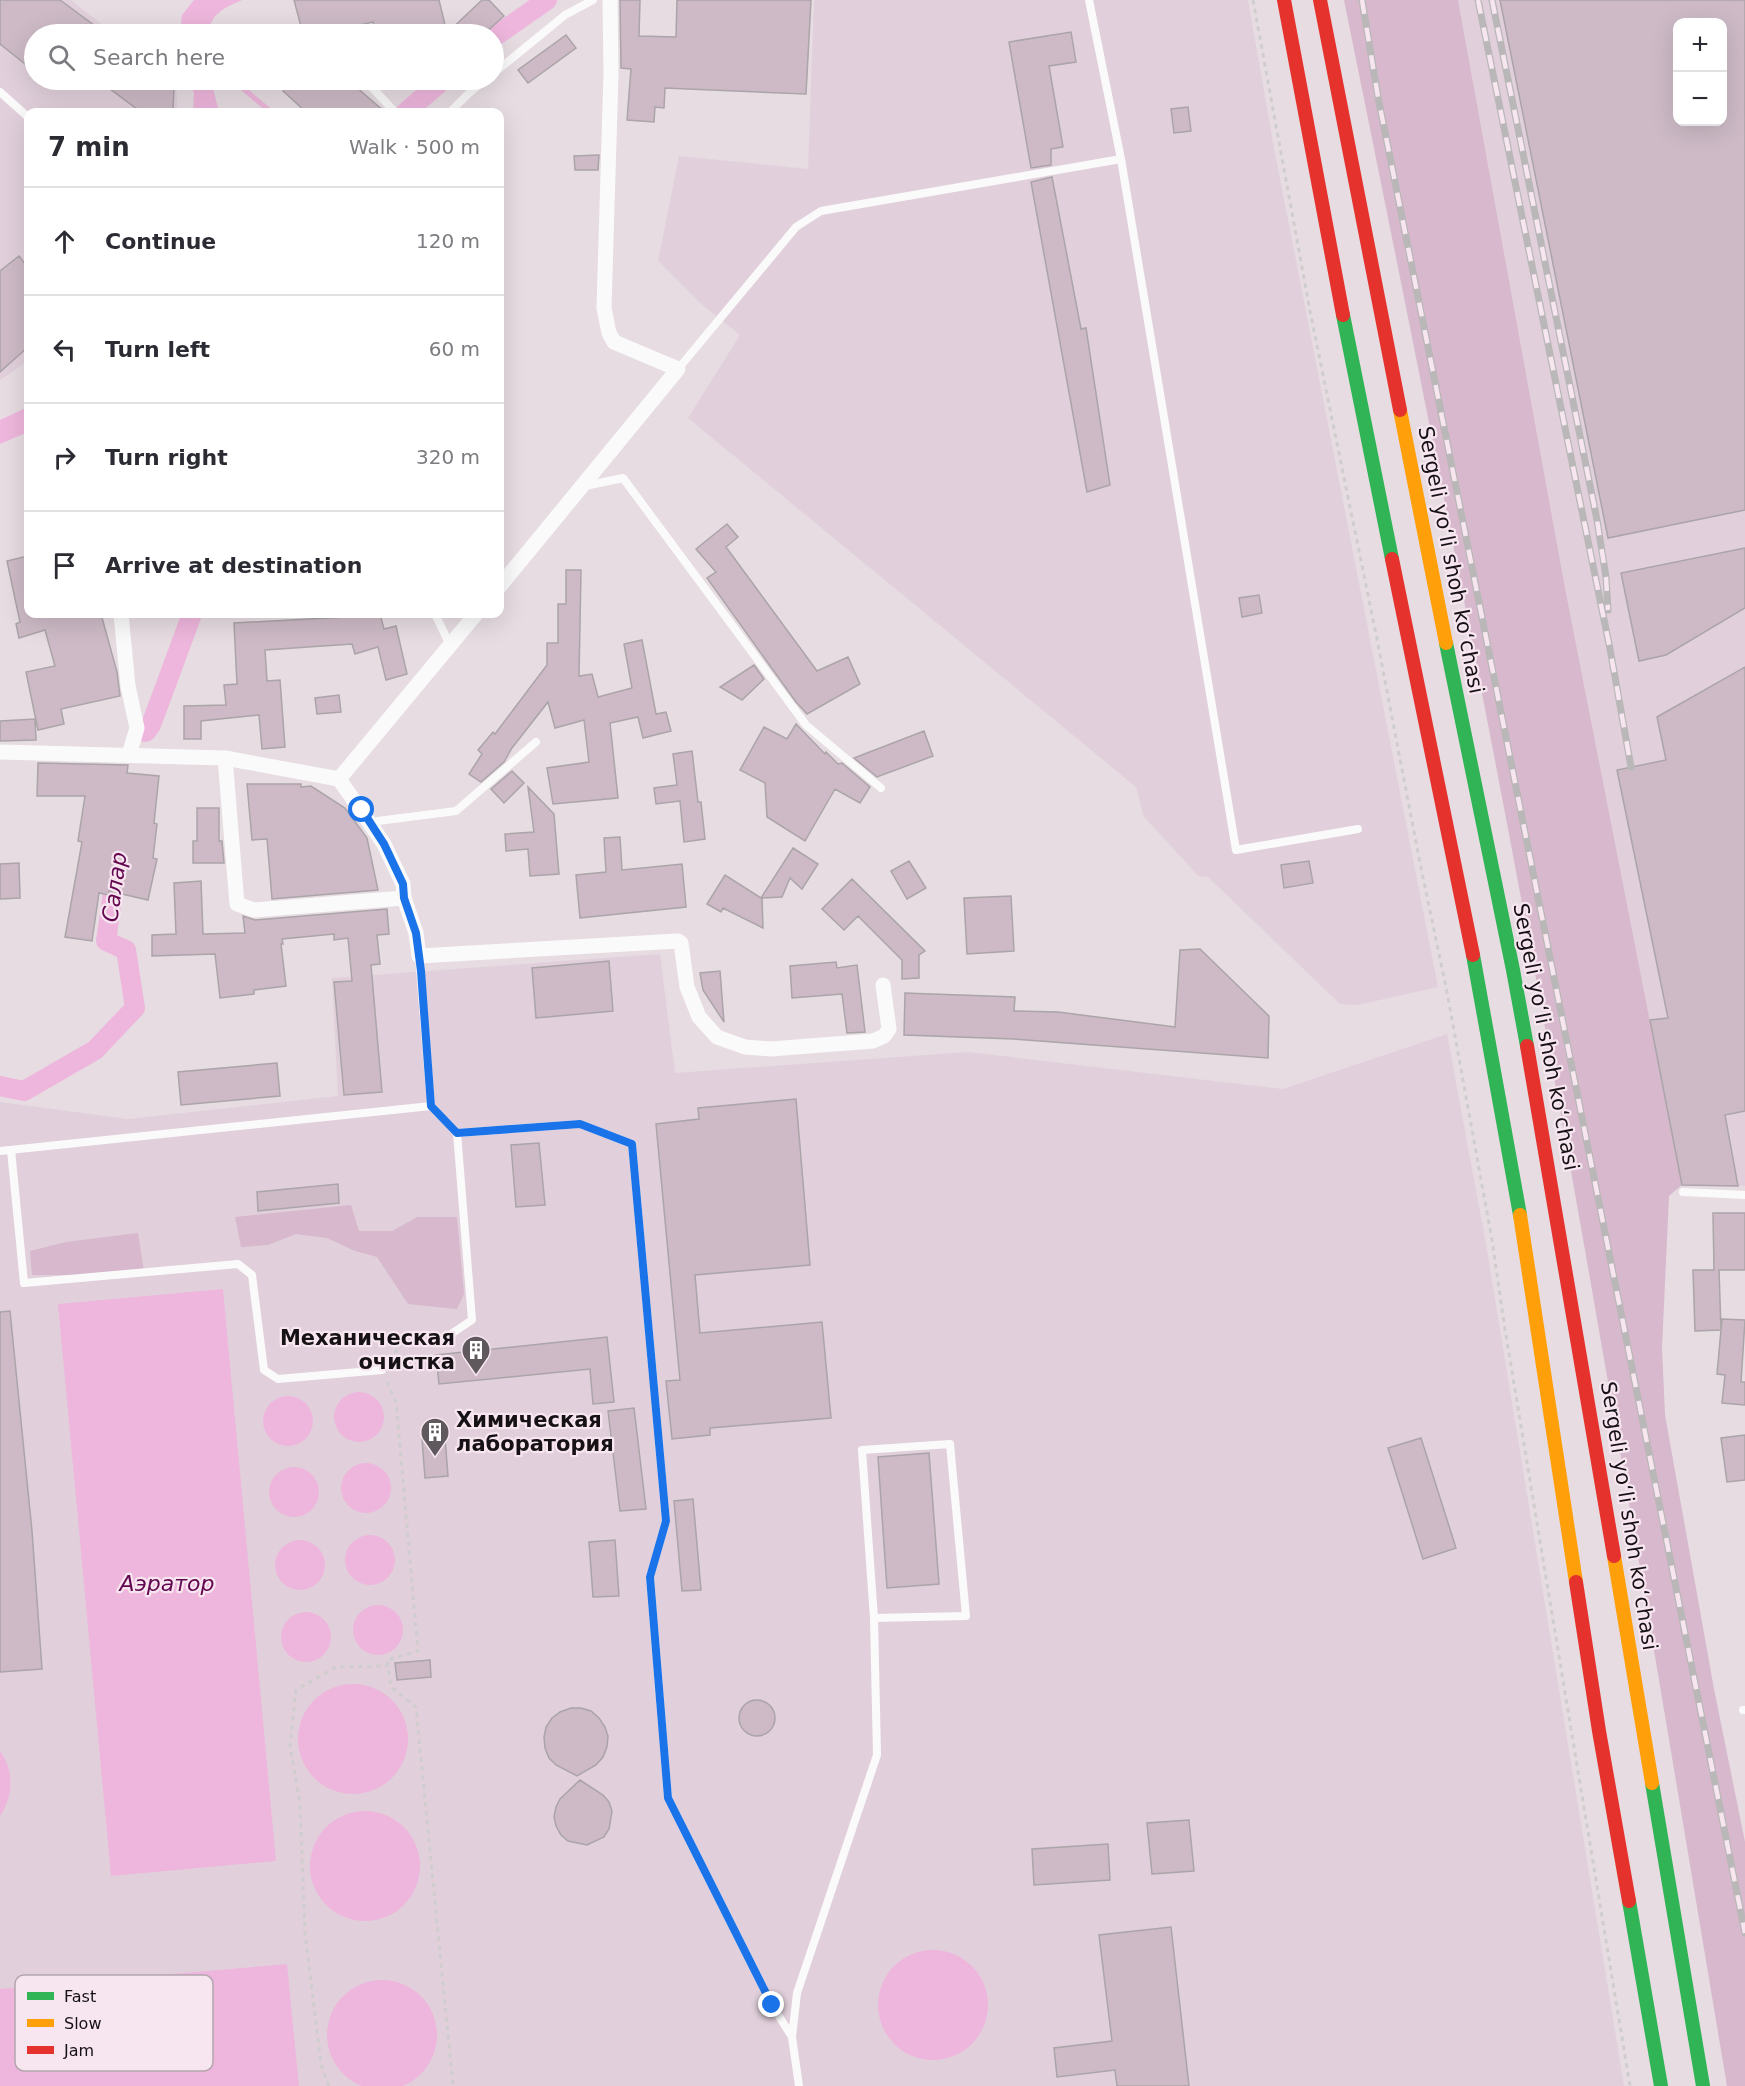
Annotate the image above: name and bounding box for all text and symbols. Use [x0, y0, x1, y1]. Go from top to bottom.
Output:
map controls [1673, 18, 1727, 126]
button: + [1673, 18, 1727, 72]
search box [24, 24, 504, 90]
icon: search [45, 41, 78, 74]
text: Search here [93, 45, 225, 70]
button: − [1673, 72, 1727, 126]
text: 7 min [48, 132, 130, 162]
text: Walk · 500 m [349, 135, 480, 159]
icon: ahead [48, 225, 81, 258]
text: Continue [105, 229, 216, 254]
text: 120 m [416, 229, 480, 253]
icon: left [48, 333, 81, 366]
text: Turn left [105, 337, 210, 362]
text: 60 m [429, 337, 480, 361]
street label: Sergeli yo‘li shoh ko‘chasi [1413, 424, 1489, 696]
icon: right [48, 441, 81, 474]
text: Turn right [105, 445, 228, 470]
text: 320 m [416, 445, 480, 469]
icon: arrive [48, 549, 81, 582]
text: Arrive at destination [105, 553, 362, 578]
route start [348, 796, 374, 822]
water label: Салар [97, 850, 132, 924]
street label: Sergeli yo‘li shoh ko‘chasi [1508, 901, 1584, 1173]
place label: Механическая очистка [280, 1326, 455, 1374]
building icon: Механическая очистка [460, 1334, 492, 1376]
street label: Sergeli yo‘li shoh ko‘chasi [1596, 1380, 1662, 1652]
place label: Химическая лаборатория [456, 1408, 614, 1456]
building icon: Химическая лаборатория [419, 1416, 451, 1458]
water label: Аэратор [118, 1571, 214, 1596]
legend [15, 1975, 213, 2071]
text: Fast [64, 1987, 96, 2006]
route end [758, 1991, 784, 2017]
text: Slow [64, 2014, 101, 2033]
text: Jam [63, 2041, 94, 2060]

